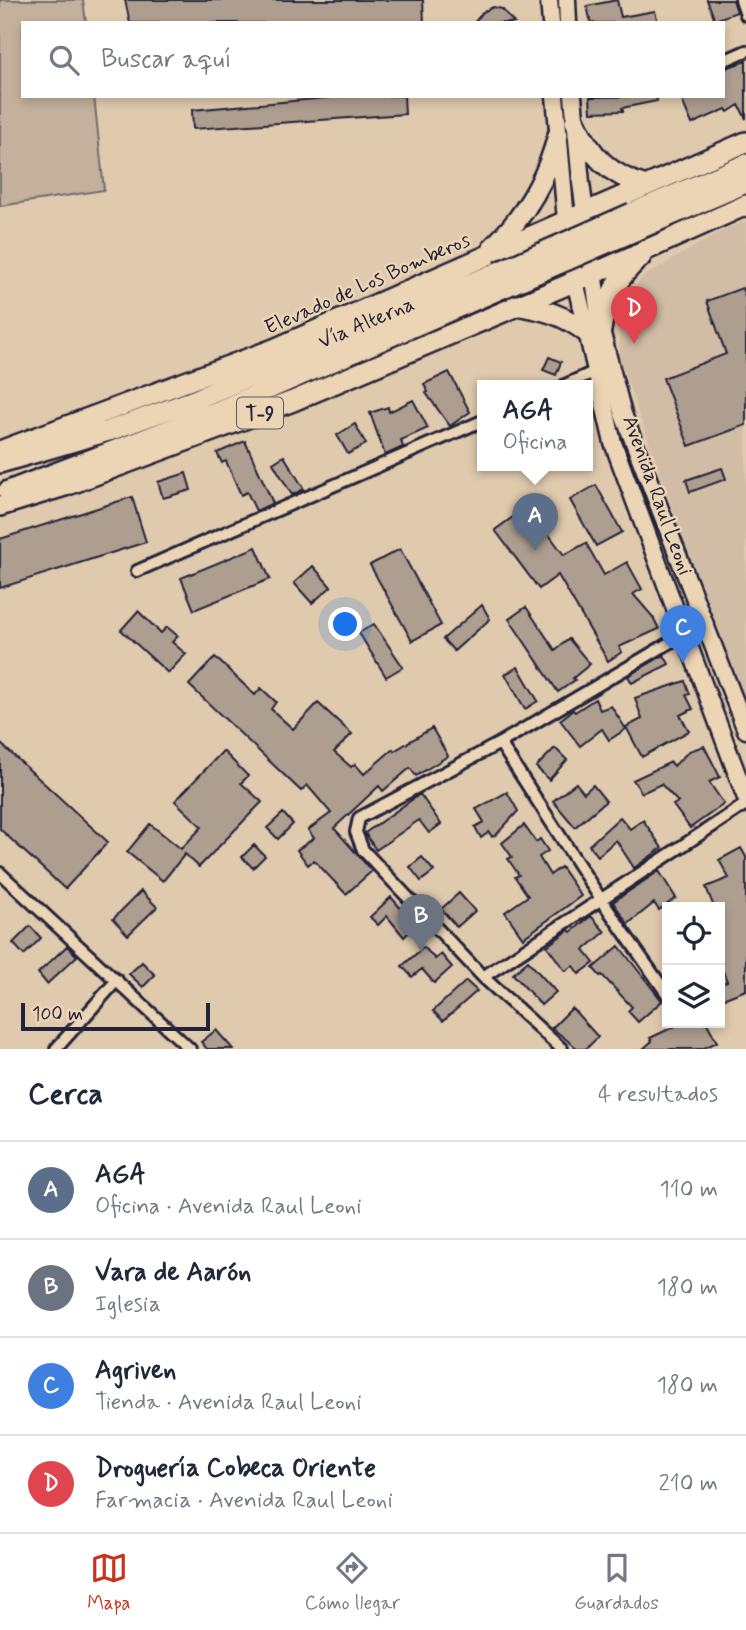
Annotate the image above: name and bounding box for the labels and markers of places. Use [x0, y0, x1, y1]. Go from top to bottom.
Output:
pin: D [611, 286, 657, 344]
pin: A [512, 493, 558, 551]
pin: C [660, 605, 706, 663]
pin: B [398, 894, 444, 952]

